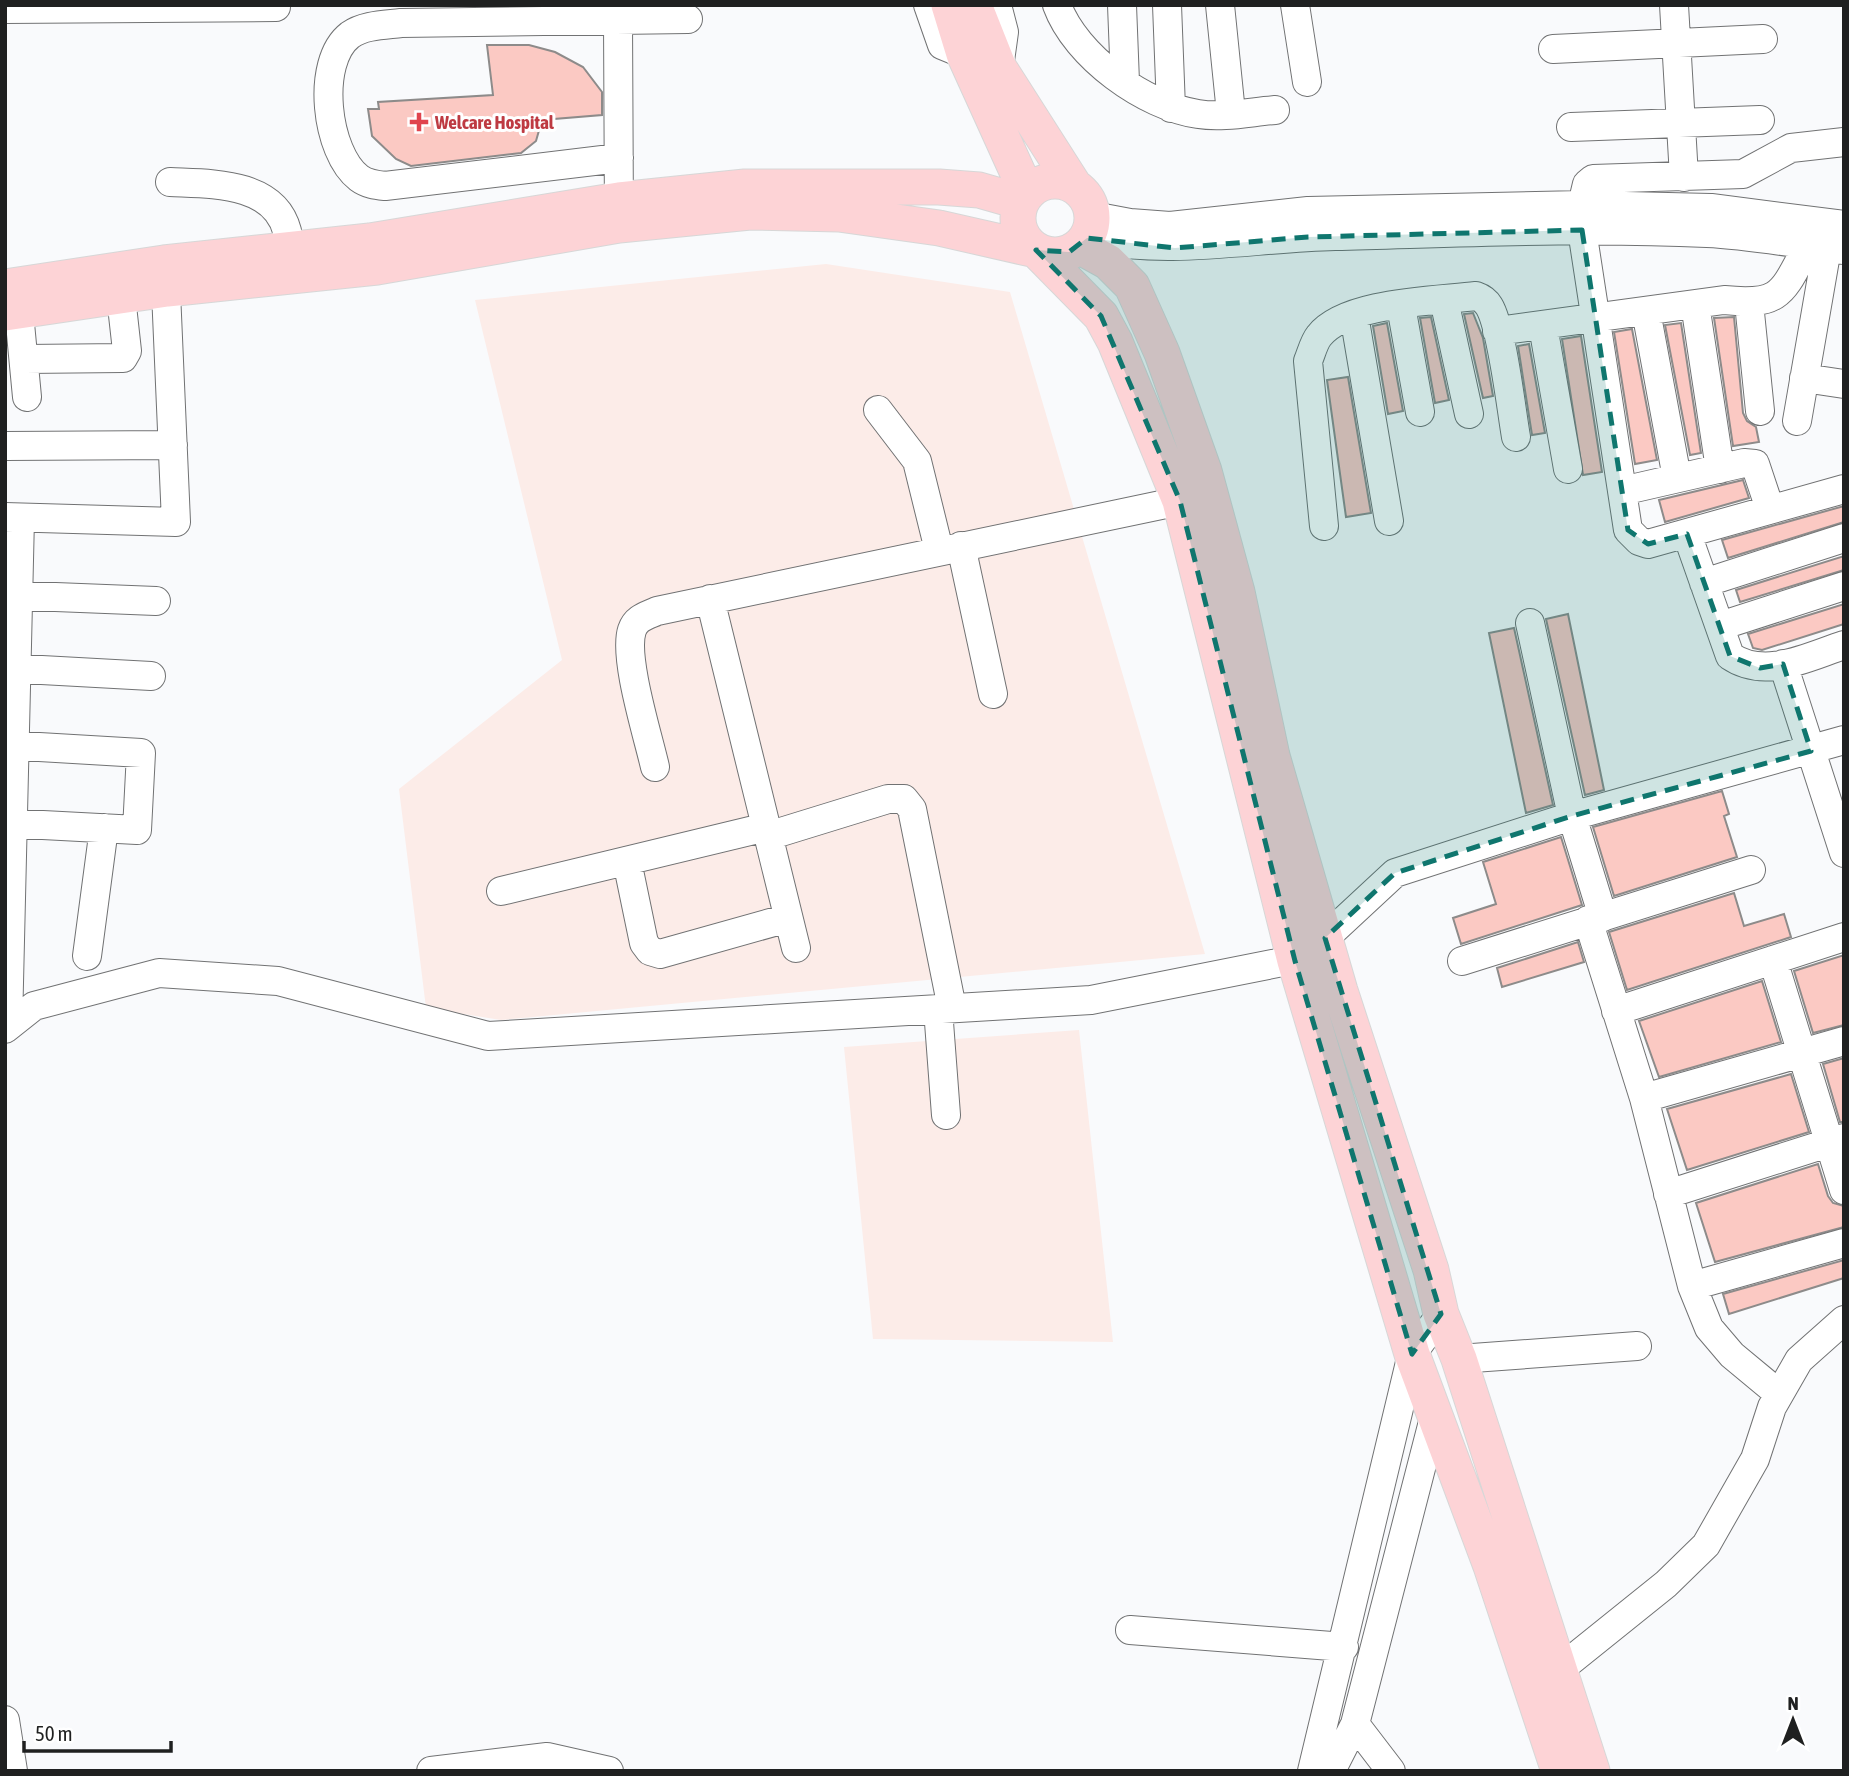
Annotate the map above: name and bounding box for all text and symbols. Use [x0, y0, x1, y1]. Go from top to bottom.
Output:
place label: Welcare Hospital [434, 111, 555, 133]
marker: Welcare Hospital [409, 112, 429, 132]
north arrow [1758, 1685, 1828, 1755]
text: N [1787, 1692, 1799, 1714]
scale bar [24, 1710, 172, 1754]
text: 50 m [35, 1721, 73, 1745]

